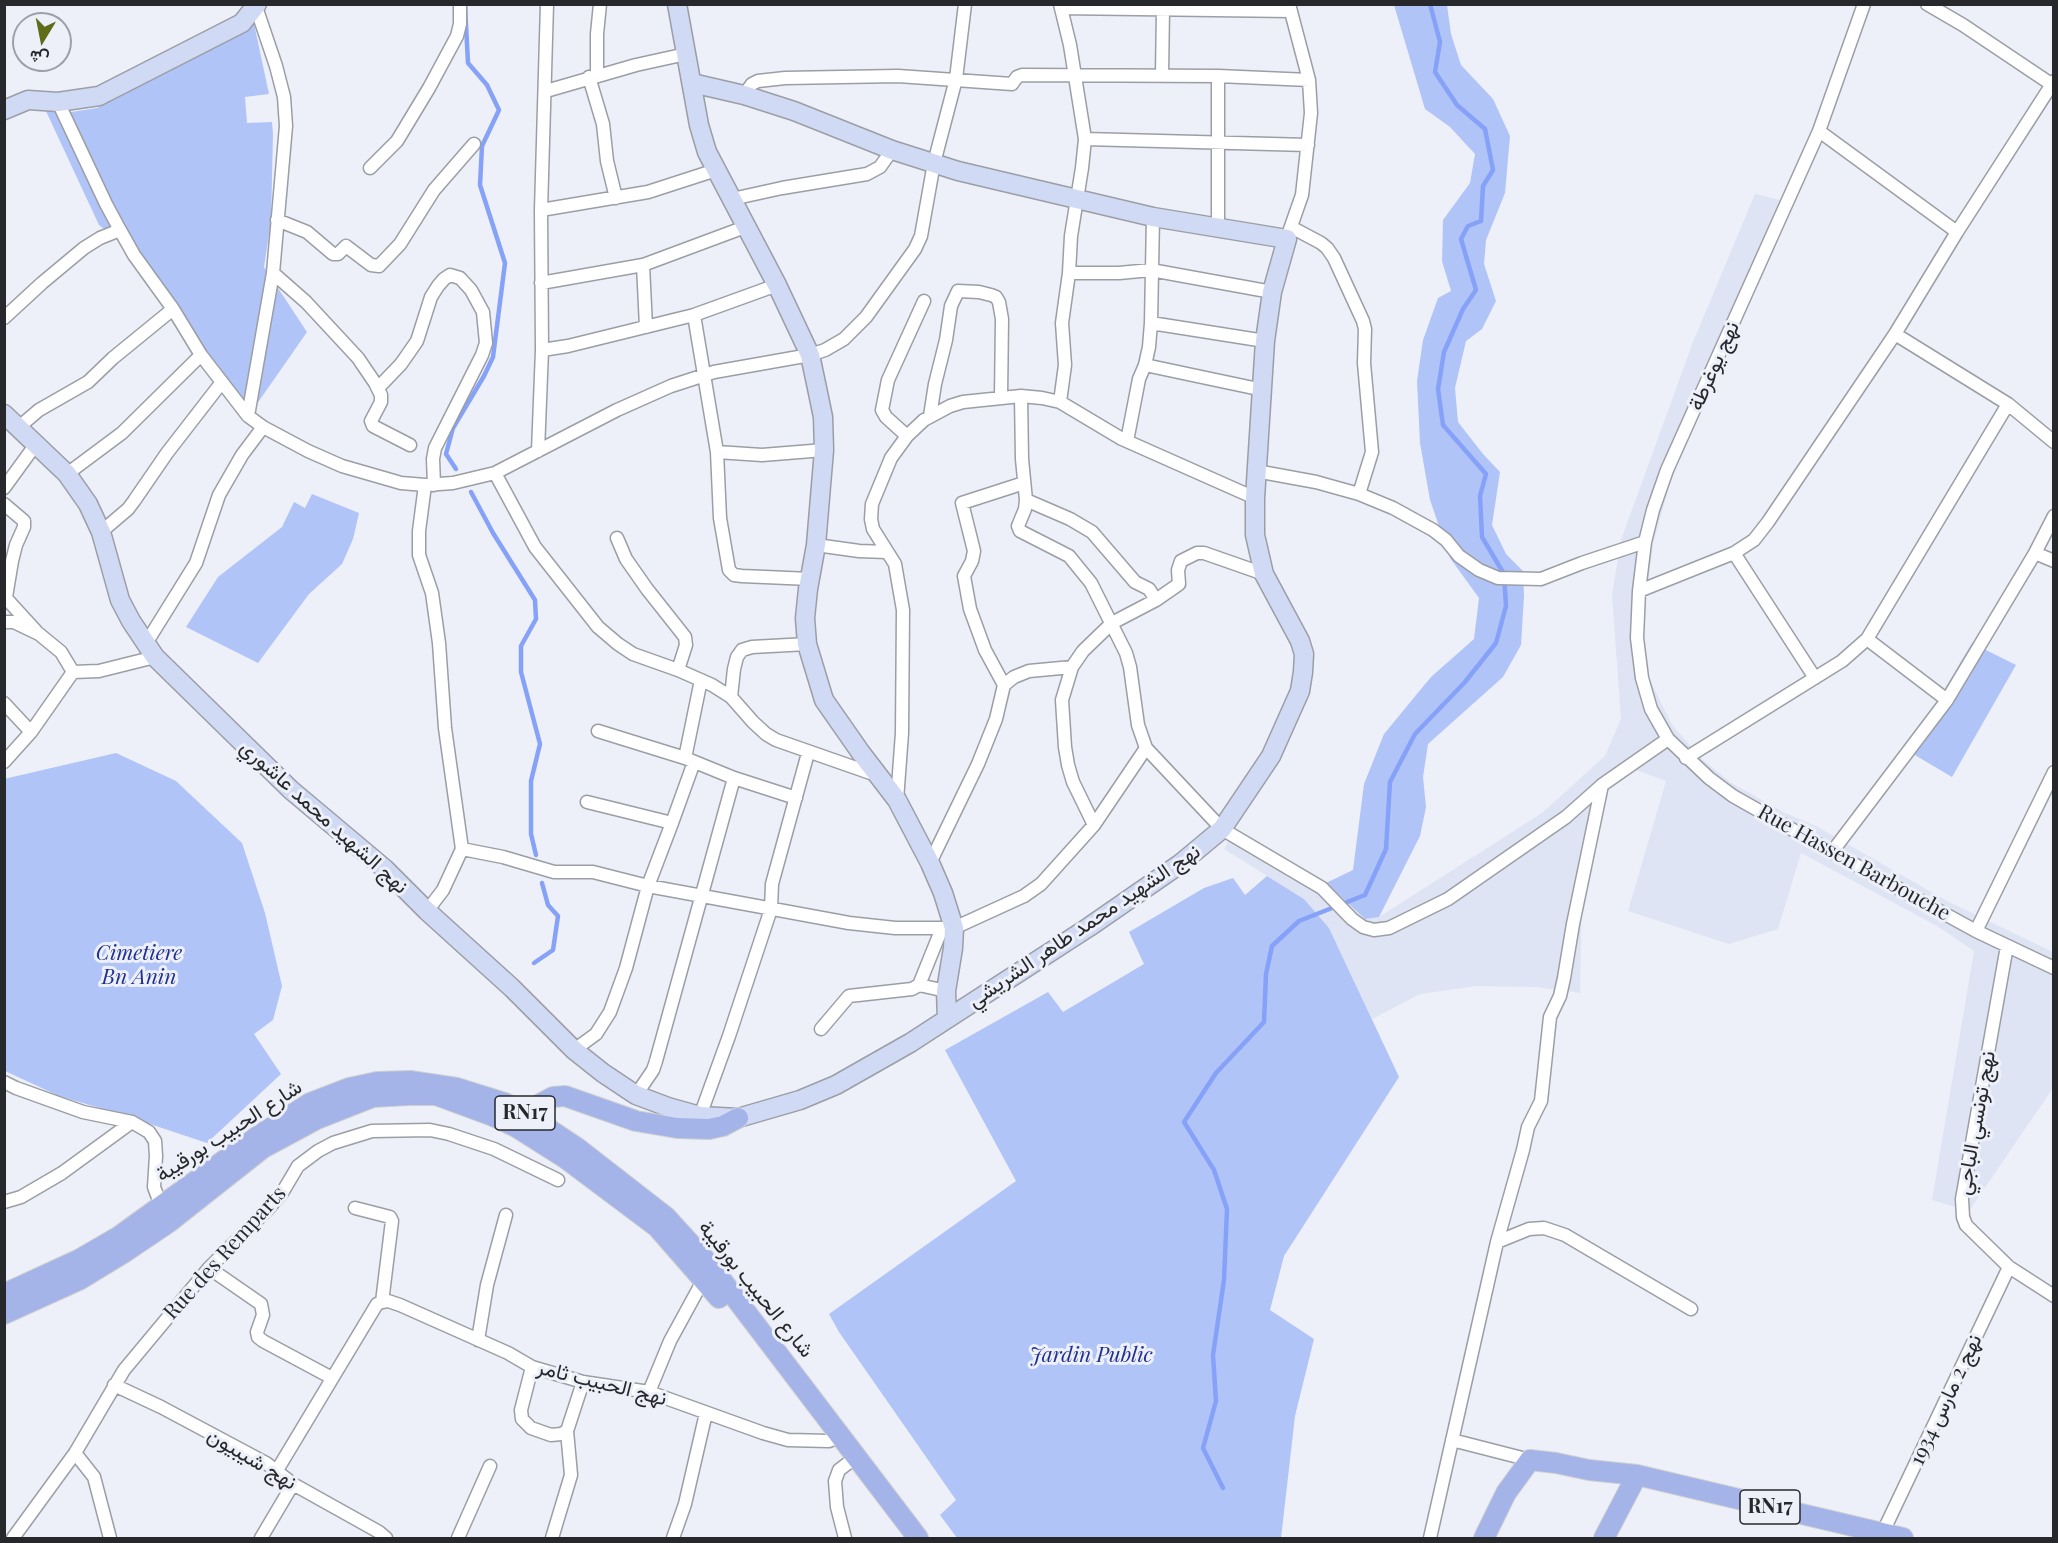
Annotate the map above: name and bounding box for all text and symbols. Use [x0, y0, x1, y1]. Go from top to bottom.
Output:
north arrow [12, 12, 72, 72]
text: ش [28, 46, 50, 70]
street label: نهج يوغرطة [1683, 317, 1745, 415]
street label: نهج الشهيد محمد عاشوري [235, 735, 413, 899]
street label: Rue Hassen Barbouche [1753, 800, 1955, 926]
street label: نهج الشهيد محمد طاهر الشريشي [963, 839, 1205, 1013]
park label: Cimetiere Bn Anin [96, 940, 182, 990]
street label: نهج تونسي الباجي [1951, 1049, 2001, 1197]
street label: شارع الحبيب بورقيبة [151, 1074, 307, 1188]
road number: RN17 [495, 1096, 555, 1130]
street label: Rue des Remparts [158, 1181, 292, 1325]
street label: شارع الحبيب بورقيبة [693, 1215, 819, 1363]
street label: نهج 2 مارس 1934 [1905, 1330, 1987, 1470]
park label: Jardin Public [1029, 1342, 1153, 1368]
street label: نهج الحبيب ثامر [535, 1355, 669, 1411]
street label: نهج شيبيون [203, 1422, 301, 1496]
road number: RN17 [1740, 1490, 1800, 1524]

